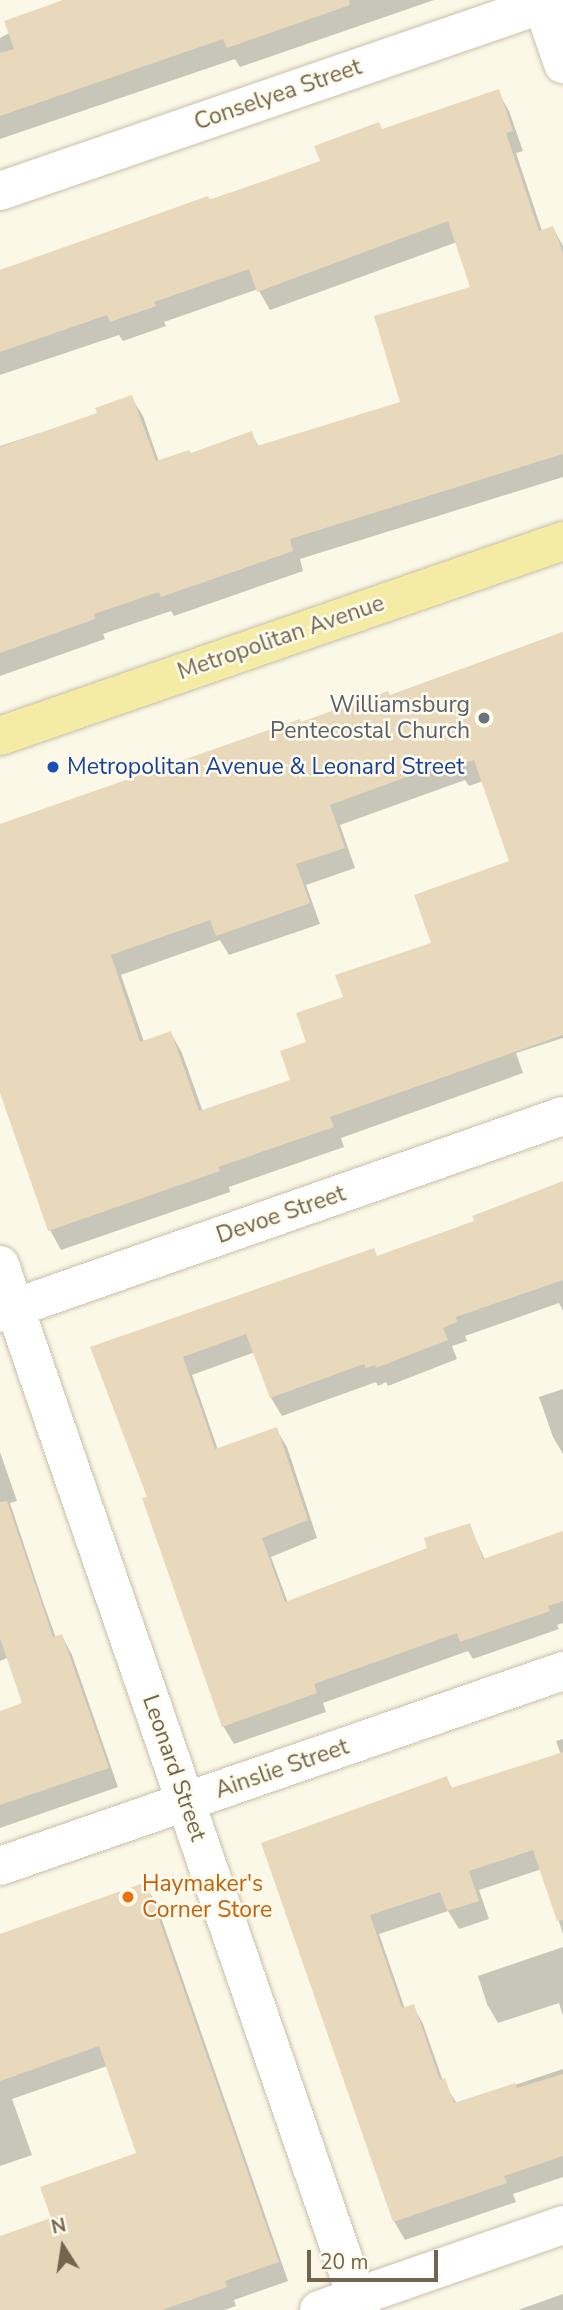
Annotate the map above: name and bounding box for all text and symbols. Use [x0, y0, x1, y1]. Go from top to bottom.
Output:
street label: Conselyea Street [191, 53, 365, 137]
street label: Metropolitan Avenue [174, 590, 388, 686]
place label: Williamsburg Pentecostal Church [270, 691, 470, 745]
marker: Williamsburg Pentecostal Church [476, 710, 492, 726]
place label: Metropolitan Avenue & Leonard Street [67, 753, 464, 781]
marker: Metropolitan Avenue & Leonard Street [45, 759, 61, 775]
street label: Devoe Street [213, 1180, 349, 1250]
street label: Leonard Street [136, 1691, 212, 1845]
street label: Ainslie Street [212, 1733, 352, 1805]
place label: Haymaker's Corner Store [142, 1870, 272, 1924]
marker: Haymaker's Corner Store [120, 1889, 136, 1905]
north arrow [28, 2212, 98, 2282]
text: N [49, 2212, 68, 2241]
scale bar [311, 2236, 442, 2280]
text: 20 m [320, 2248, 369, 2276]

